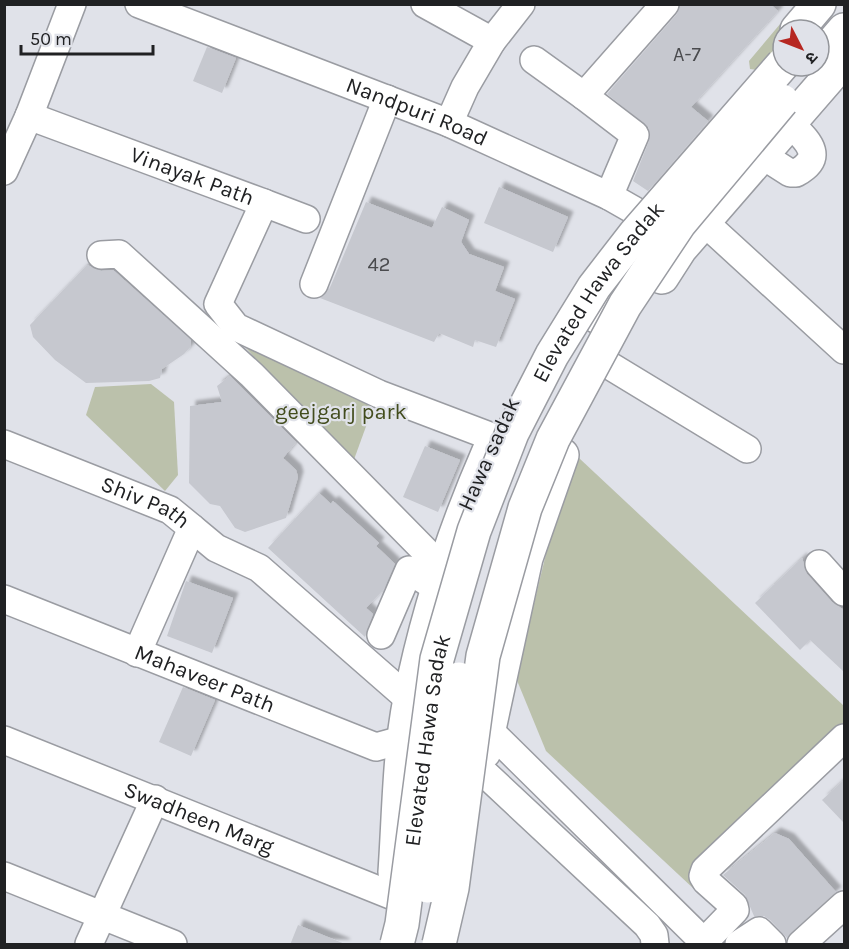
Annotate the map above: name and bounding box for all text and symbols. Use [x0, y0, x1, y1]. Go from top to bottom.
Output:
scale bar [21, 18, 153, 56]
north arrow [771, 18, 831, 78]
text: 50 m [30, 28, 72, 50]
house number: A-7 [673, 43, 702, 66]
text: उ [801, 48, 822, 68]
street label: Nandpuri Road [342, 72, 492, 152]
street label: Vinayak Path [127, 142, 258, 211]
street label: Elevated Hawa Sadak [527, 197, 670, 387]
house number: 42 [368, 253, 390, 276]
street label: Hawa sadak [452, 393, 526, 515]
park label: geejgarj park [275, 399, 407, 425]
street label: Shiv Path [97, 471, 195, 534]
street label: Elevated Hawa Sadak [399, 631, 456, 848]
street label: Mahaveer Path [131, 639, 279, 718]
street label: Swadheen Marg [120, 776, 278, 860]

